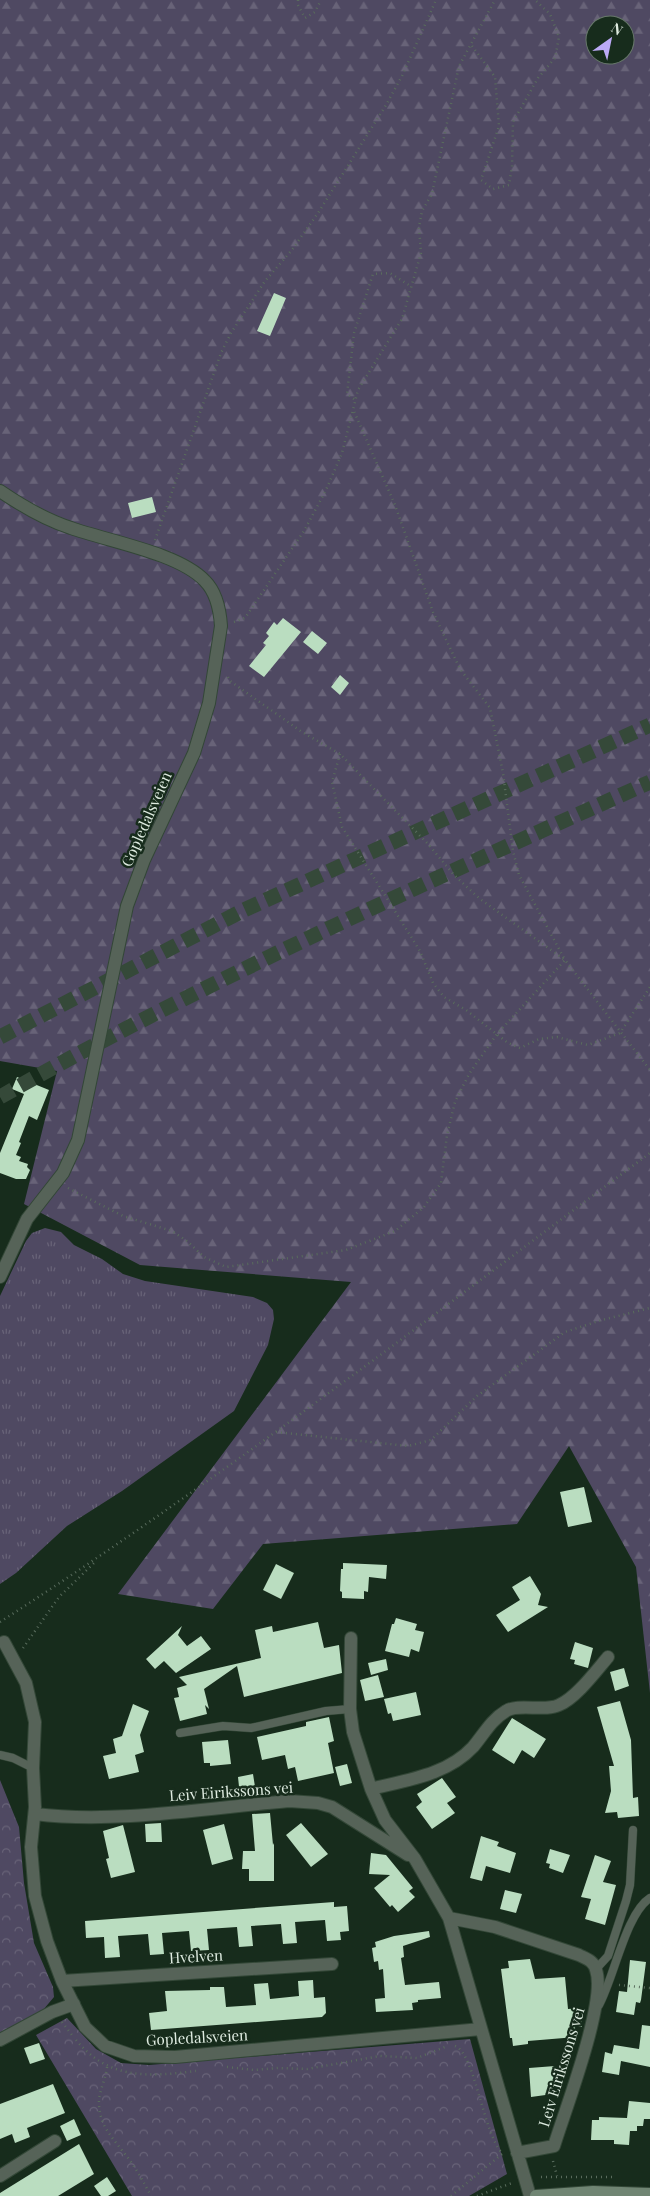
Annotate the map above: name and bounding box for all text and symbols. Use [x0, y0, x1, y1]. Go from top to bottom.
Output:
north arrow [585, 15, 635, 65]
text: N [608, 18, 627, 39]
street label: Gopledalsveien [116, 768, 176, 870]
street label: Leiv Eirikssons vei [168, 1777, 294, 1805]
street label: Hvelven [169, 1945, 224, 1967]
street label: Leiv Eirikssons vei [533, 2004, 589, 2129]
street label: Gopledalsveien [145, 2024, 249, 2050]

